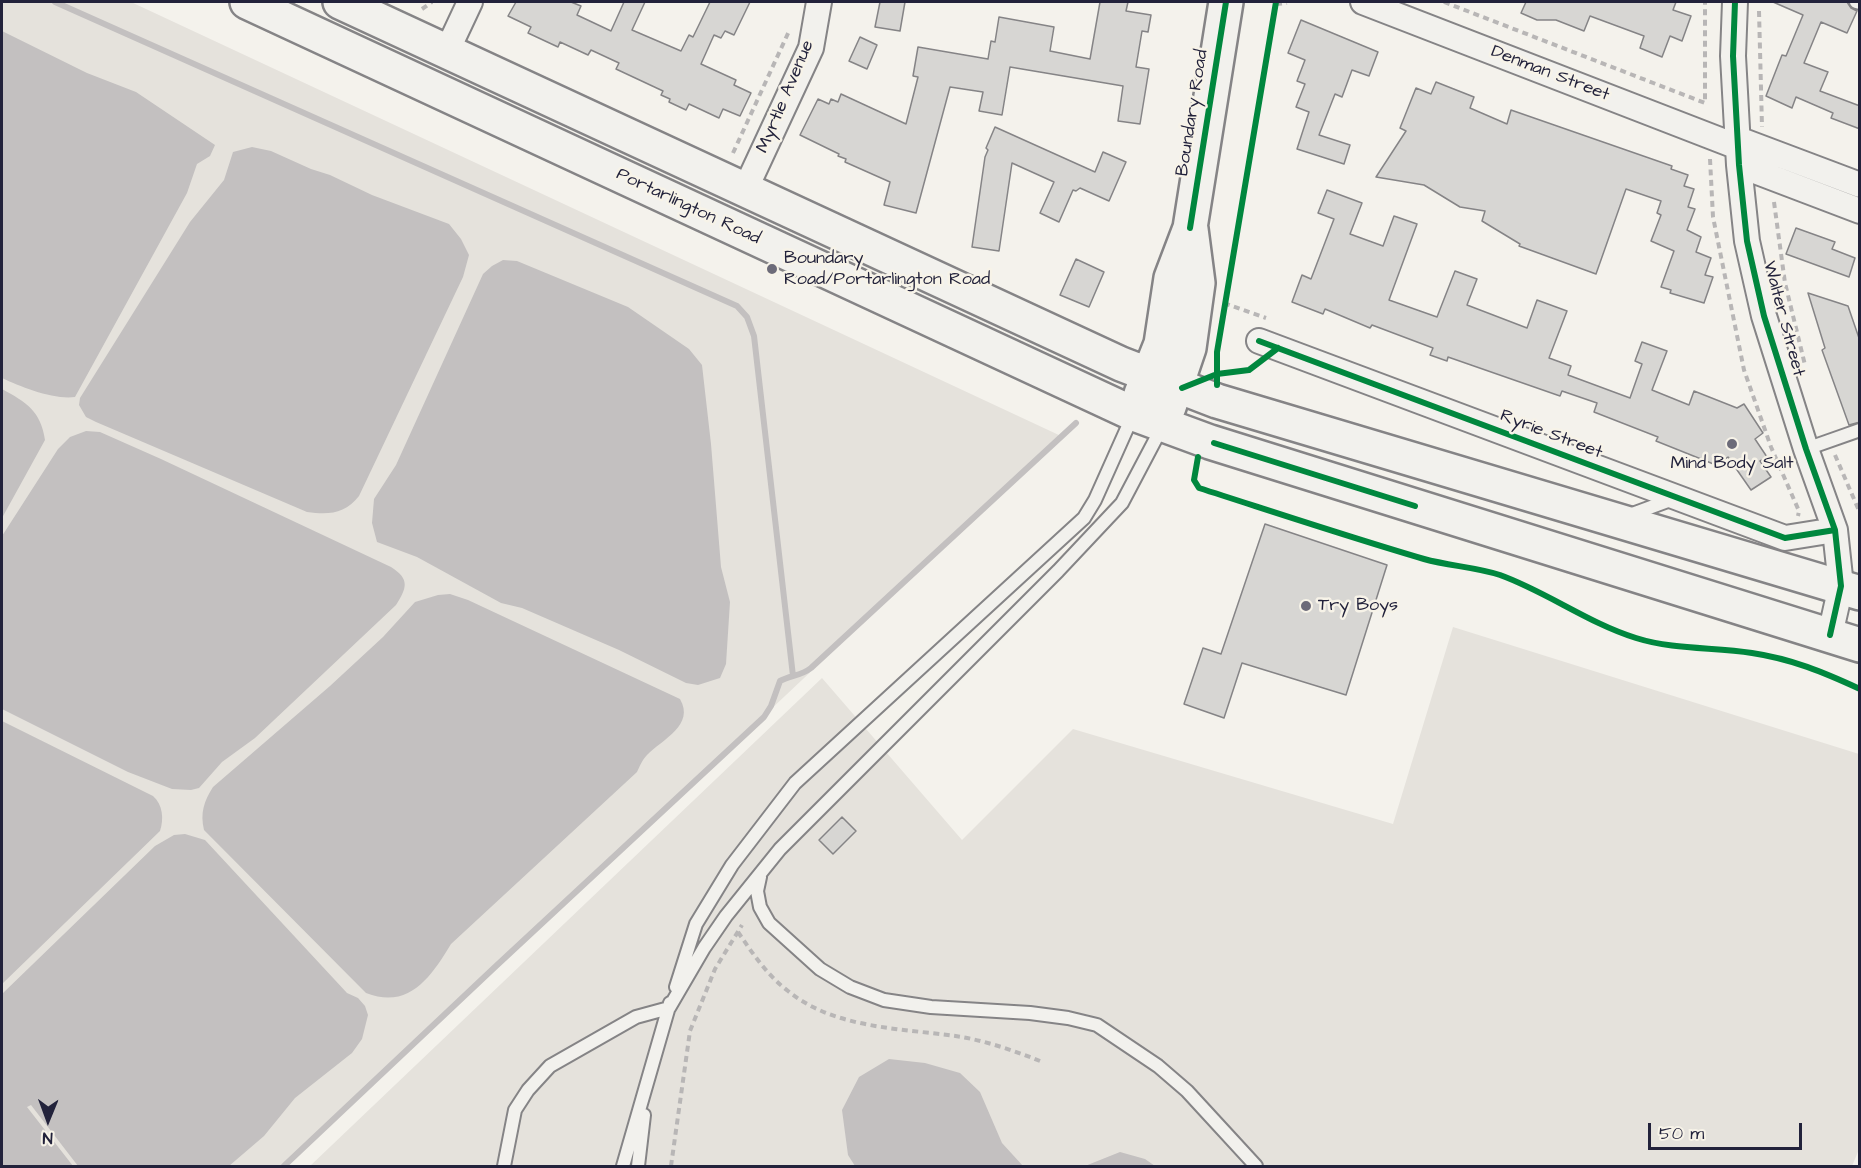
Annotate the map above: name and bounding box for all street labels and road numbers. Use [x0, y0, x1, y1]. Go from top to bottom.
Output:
street label: Myrtle Avenue [753, 37, 819, 157]
street label: Denman Street [1488, 41, 1612, 107]
street label: Boundary Road [1172, 48, 1214, 178]
street label: Portarlington Road [612, 164, 764, 250]
street label: Walter Street [1757, 259, 1809, 379]
street label: Ryrie Street [1497, 406, 1605, 464]

